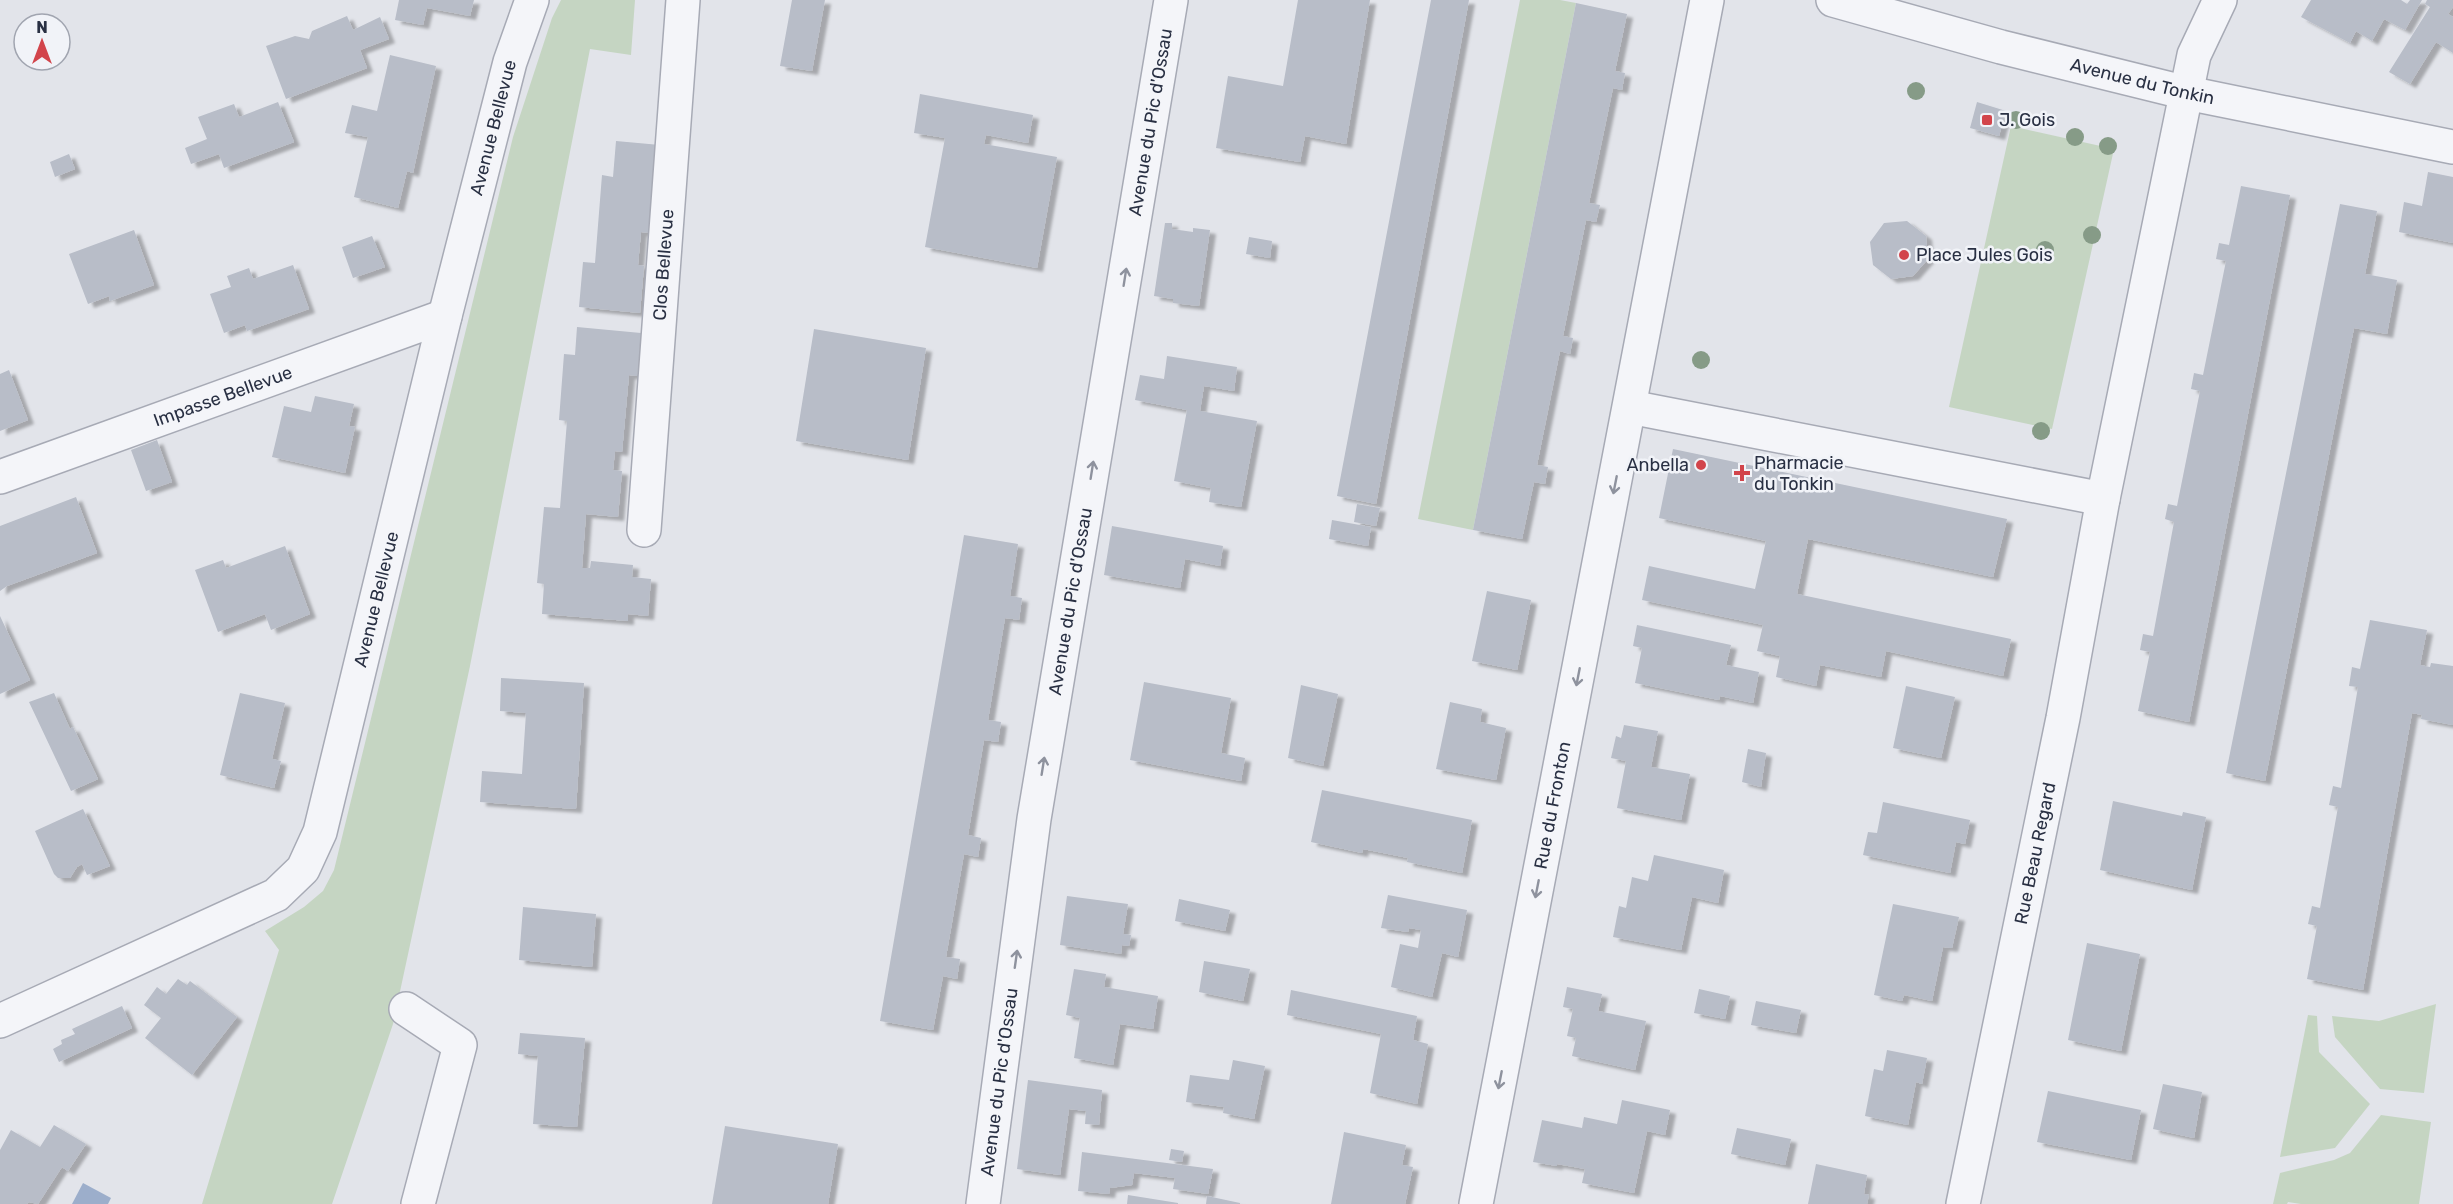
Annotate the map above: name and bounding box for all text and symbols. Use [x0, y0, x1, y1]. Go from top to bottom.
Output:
north arrow [12, 12, 72, 72]
text: N [36, 18, 48, 37]
street label: Avenue du Pic d'Ossau [1124, 27, 1177, 217]
street label: Avenue du Tonkin [2068, 54, 2216, 109]
street label: Avenue Bellevue [465, 57, 521, 198]
place label: J. Gois [1999, 109, 2055, 131]
marker: J. Gois [1980, 113, 1994, 127]
street label: Clos Bellevue [648, 208, 679, 321]
place label: Place Jules Gois [1916, 244, 2053, 266]
marker: Place Jules Gois [1897, 248, 1911, 262]
one-way arrow [1119, 268, 1130, 288]
street label: Impasse Bellevue [150, 361, 295, 432]
place label: Pharmacie du Tonkin [1754, 452, 1844, 495]
place label: Anbella [1627, 454, 1689, 476]
marker: Anbella [1694, 458, 1708, 472]
one-way arrow [1087, 460, 1098, 480]
marker: Pharmacie du Tonkin [1735, 466, 1749, 480]
one-way arrow [1609, 475, 1620, 495]
street label: Avenue du Pic d'Ossau [1044, 506, 1097, 697]
street label: Avenue Bellevue [349, 529, 403, 670]
one-way arrow [1572, 666, 1583, 686]
street label: Rue du Fronton [1529, 740, 1576, 871]
one-way arrow [1038, 756, 1049, 776]
street label: Rue Beau Regard [2010, 780, 2060, 926]
one-way arrow [1531, 878, 1542, 898]
one-way arrow [1010, 949, 1021, 969]
street label: Avenue du Pic d'Ossau [976, 987, 1023, 1178]
one-way arrow [1494, 1070, 1505, 1089]

